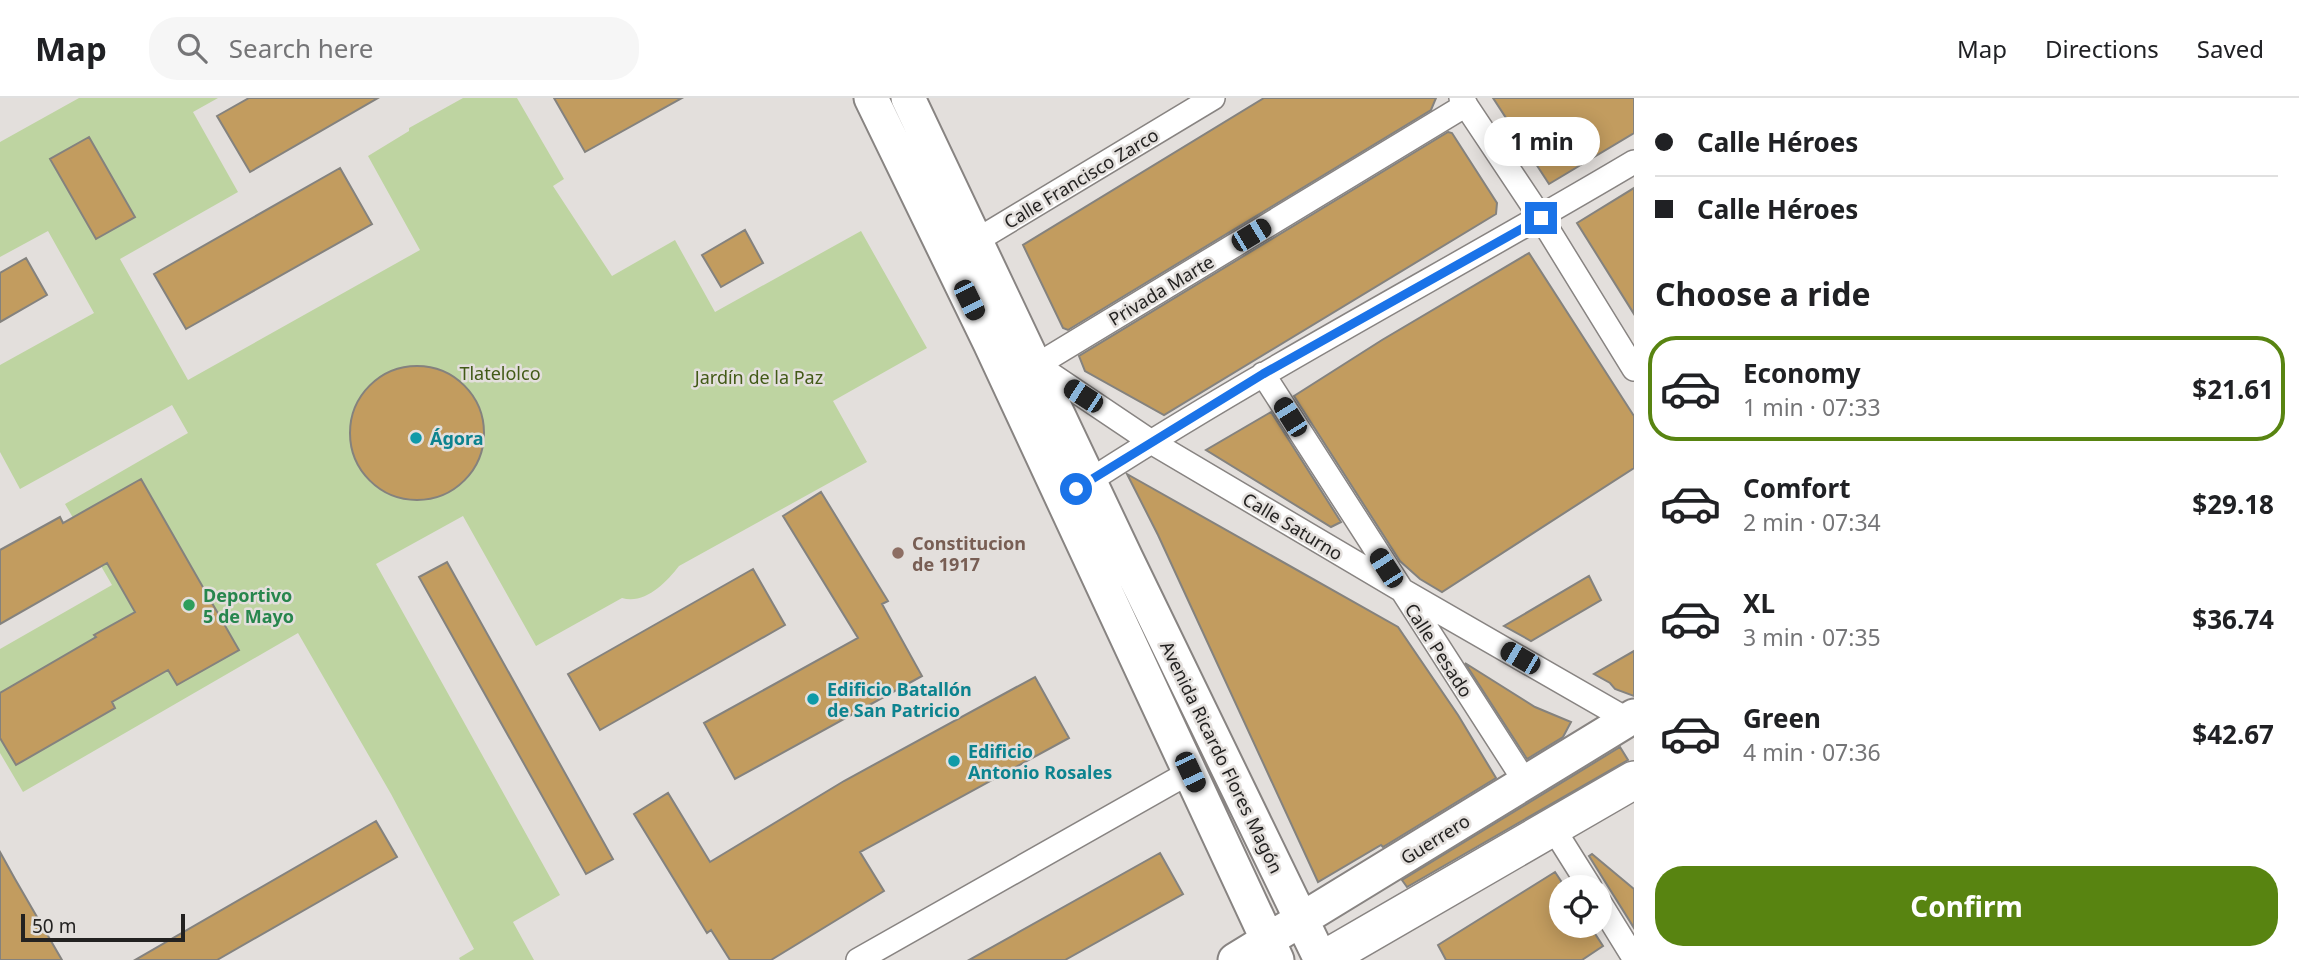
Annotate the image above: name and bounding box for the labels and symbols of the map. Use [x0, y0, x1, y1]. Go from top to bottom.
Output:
callout: 1 min [1483, 116, 1599, 166]
street label: Calle Francisco Zarco [999, 122, 1163, 234]
route end [1525, 202, 1557, 234]
car [1228, 215, 1275, 255]
street label: Privada Marte [1104, 249, 1218, 331]
car [951, 277, 988, 323]
park label: Tlatelolco [459, 361, 541, 385]
park label: Jardín de la Paz [693, 365, 823, 389]
car [1060, 376, 1107, 416]
car [1270, 394, 1311, 440]
place label: Ágora [430, 426, 484, 450]
marker: Ágora [408, 430, 424, 446]
route start [1060, 473, 1092, 505]
street label: Calle Saturno [1239, 487, 1347, 565]
place label: Constitucion de 1917 [912, 531, 1026, 576]
marker: Constitucion de 1917 [890, 545, 906, 561]
car [1366, 545, 1407, 591]
place label: Deportivo 5 de Mayo [203, 583, 294, 628]
marker: Deportivo 5 de Mayo [181, 597, 197, 613]
street label: Calle Pesado [1400, 598, 1478, 702]
street label: Avenida Ricardo Flores Magón [1155, 637, 1289, 877]
car [1497, 638, 1544, 678]
place label: Edificio Batallón de San Patricio [827, 677, 972, 722]
marker: Edificio Batallón de San Patricio [805, 691, 821, 707]
place label: Edificio Antonio Rosales [968, 739, 1112, 784]
car [1172, 749, 1209, 795]
marker: Edificio Antonio Rosales [946, 753, 962, 769]
street label: Guerrero [1396, 808, 1474, 870]
scale bar [21, 911, 186, 943]

